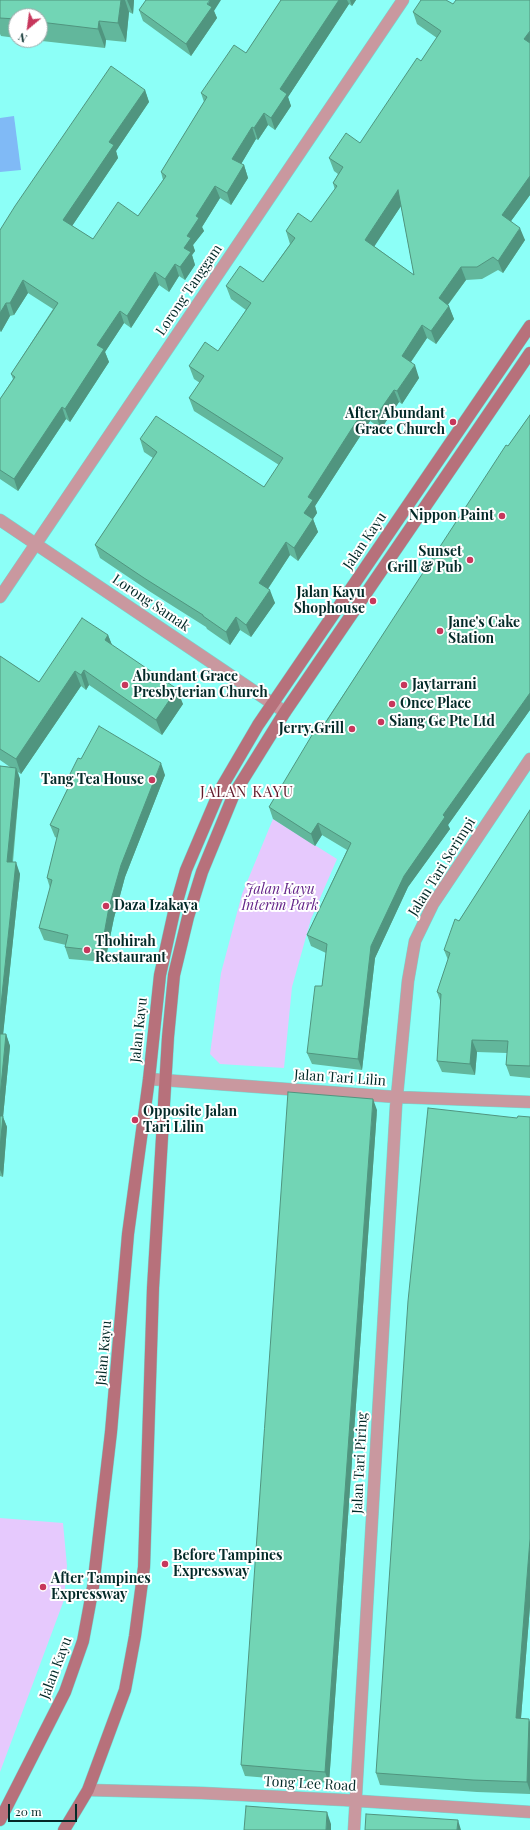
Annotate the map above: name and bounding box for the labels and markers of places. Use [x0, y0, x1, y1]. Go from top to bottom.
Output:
place label: After Abundant Grace Church [345, 406, 445, 438]
marker: After Abundant Grace Church [448, 417, 458, 427]
place label: Nippon Paint [409, 508, 494, 524]
marker: Nippon Paint [497, 511, 507, 521]
place label: Sunset Grill & Pub [387, 544, 462, 576]
marker: Sunset Grill & Pub [465, 555, 475, 565]
place label: Jalan Kayu Shophouse [294, 585, 365, 618]
marker: Jalan Kayu Shophouse [368, 596, 378, 606]
place label: Jane's Cake Station [448, 615, 520, 648]
marker: Jane's Cake Station [435, 626, 445, 636]
place label: Abundant Grace Presbyterian Church [133, 669, 268, 702]
place label: Jaytarrani [412, 677, 477, 693]
marker: Abundant Grace Presbyterian Church [120, 680, 130, 690]
marker: Jaytarrani [399, 680, 409, 690]
place label: Once Place [400, 696, 471, 712]
marker: Once Place [387, 699, 397, 709]
place label: Siang Ge Pte Ltd [389, 714, 495, 730]
marker: Siang Ge Pte Ltd [376, 717, 386, 727]
place label: Jerry.Grill [279, 721, 344, 737]
marker: Jerry.Grill [347, 724, 357, 734]
place label: Tang Tea House [41, 772, 144, 788]
marker: Tang Tea House [147, 775, 157, 785]
place label: Daza Izakaya [114, 898, 198, 914]
marker: Daza Izakaya [101, 901, 111, 911]
place label: Thohirah Restaurant [95, 934, 166, 966]
marker: Thohirah Restaurant [82, 945, 92, 955]
place label: Opposite Jalan Tari Lilin [143, 1104, 237, 1136]
marker: Opposite Jalan Tari Lilin [130, 1115, 140, 1125]
place label: Before Tampines Expressway [173, 1548, 283, 1580]
marker: Before Tampines Expressway [160, 1559, 170, 1569]
place label: After Tampines Expressway [51, 1571, 151, 1604]
marker: After Tampines Expressway [38, 1582, 48, 1592]

